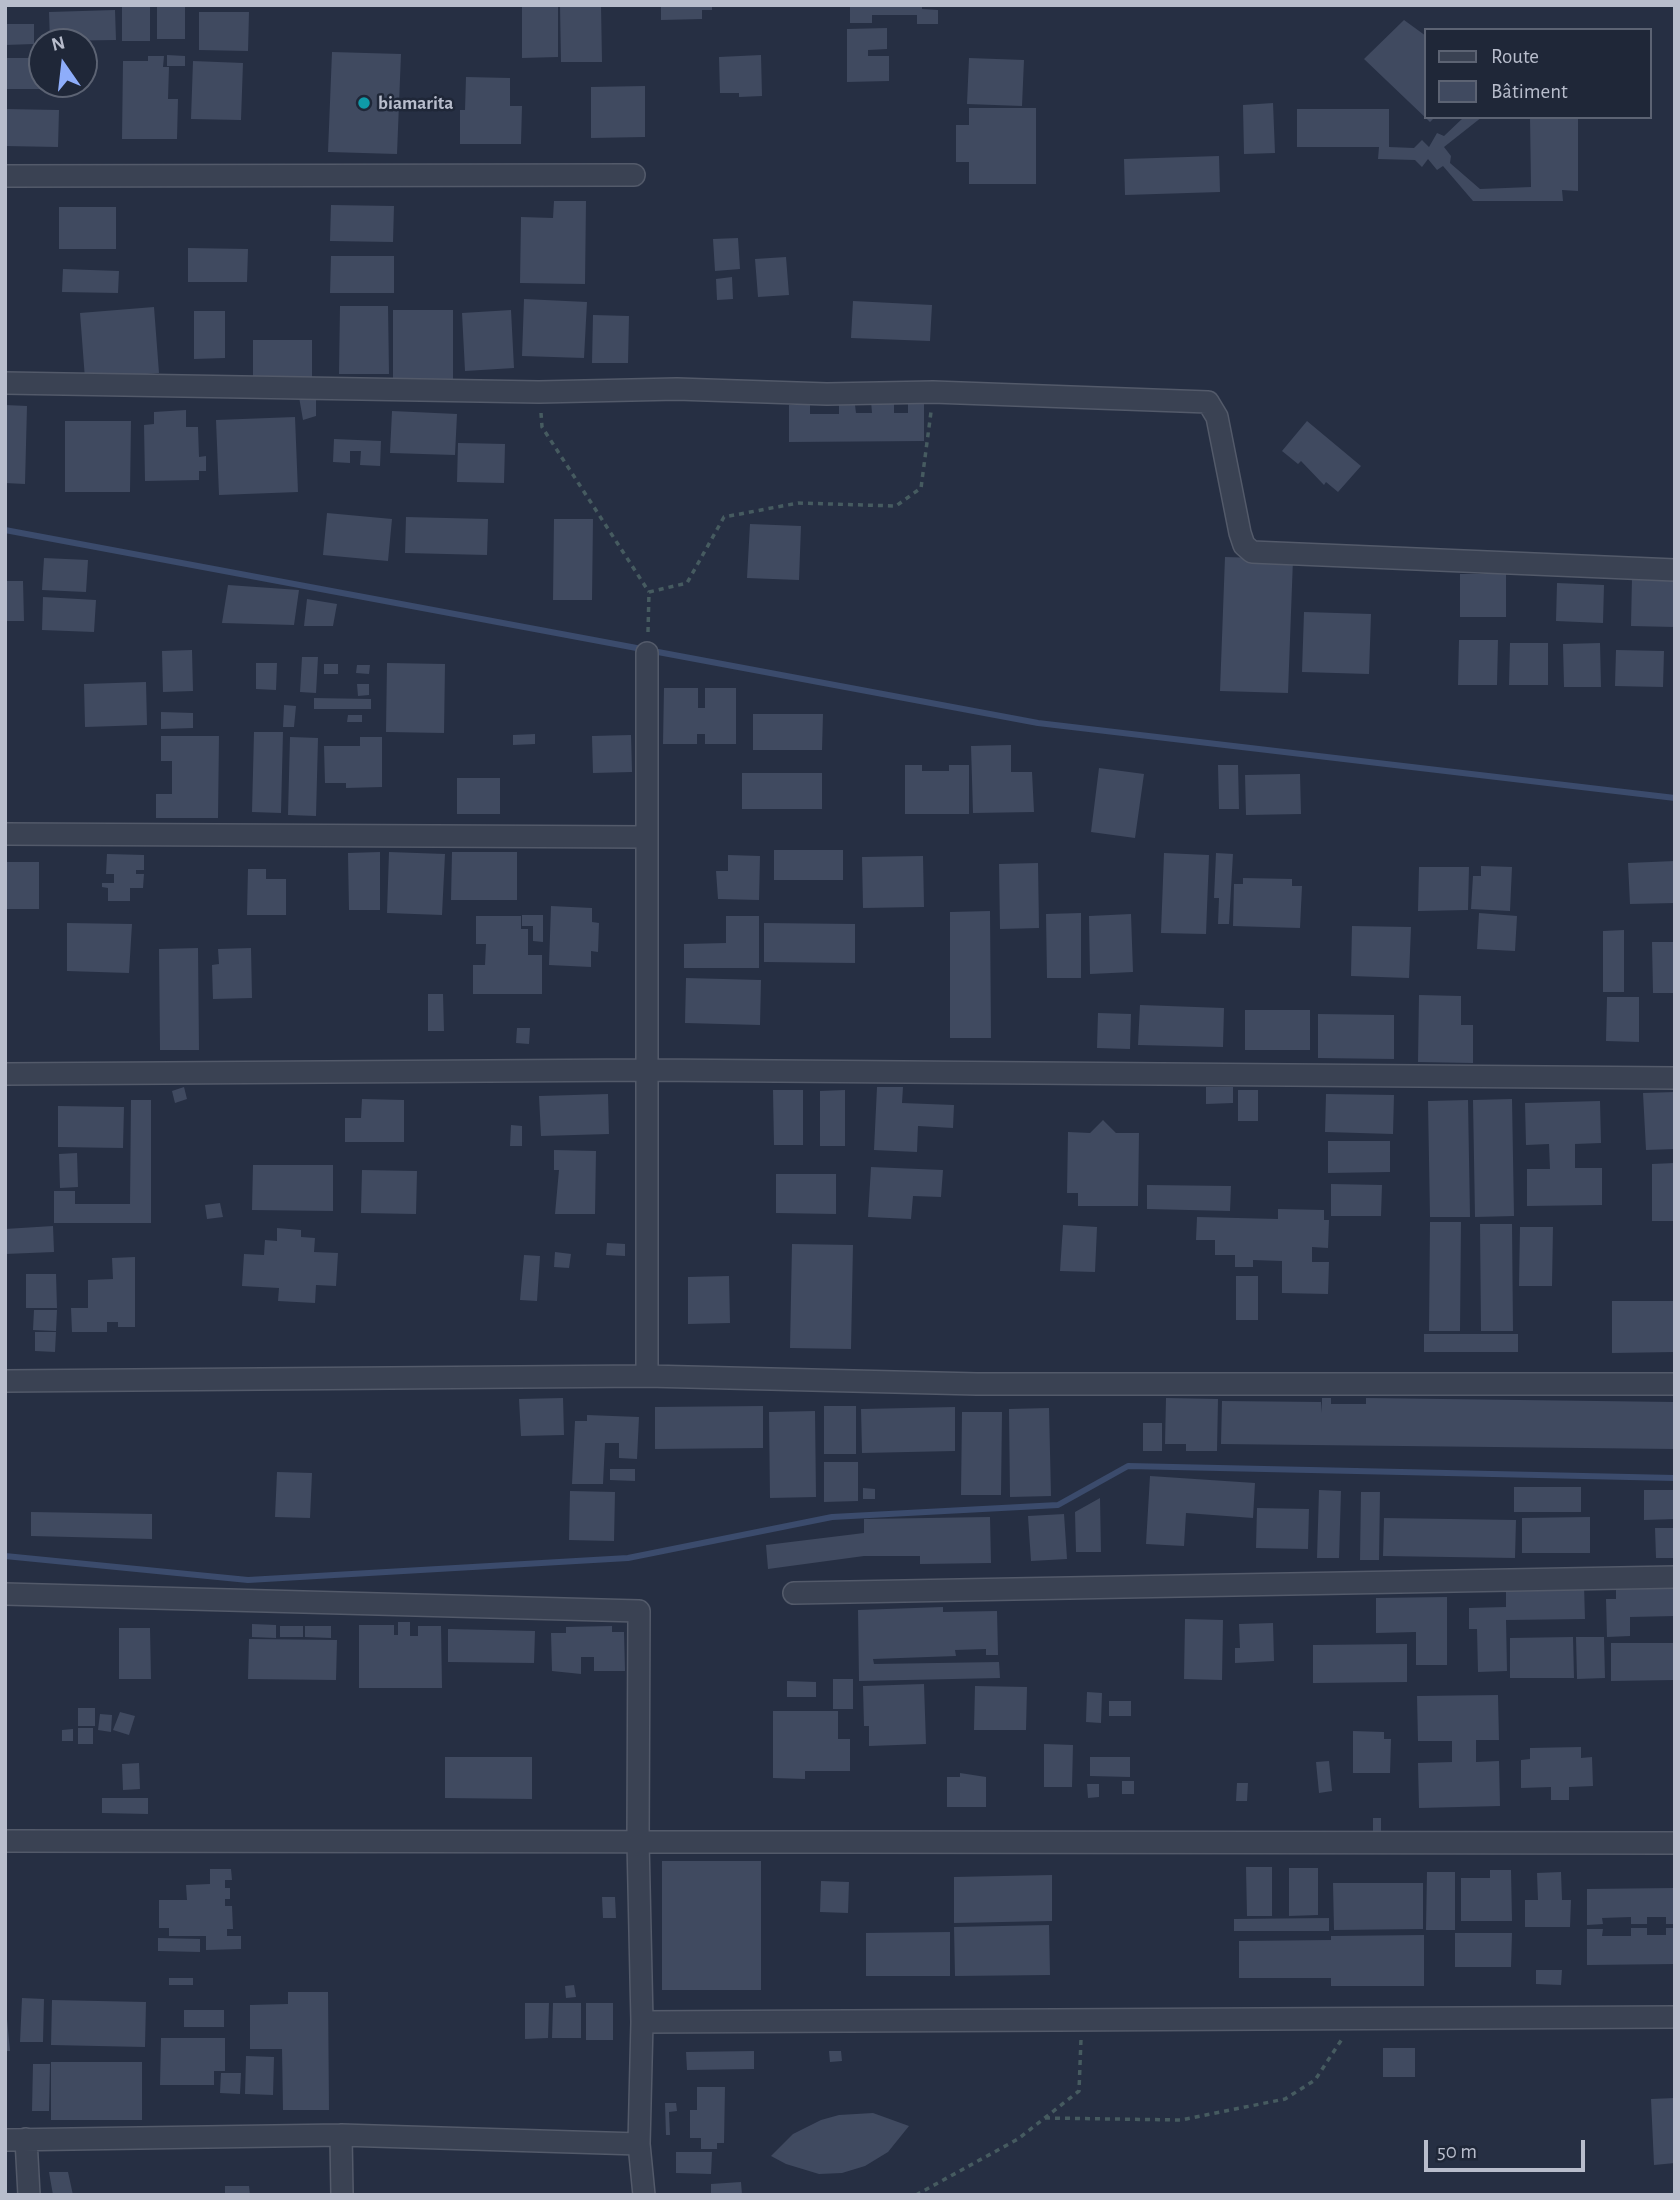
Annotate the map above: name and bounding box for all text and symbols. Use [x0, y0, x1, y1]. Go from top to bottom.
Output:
north arrow [28, 28, 98, 98]
legend [1424, 28, 1652, 119]
text: N [50, 33, 67, 55]
text: Route [1491, 46, 1539, 67]
text: Bâtiment [1491, 81, 1568, 102]
place label: biamarita [378, 92, 453, 114]
marker: biamarita [356, 95, 372, 111]
scale bar [1428, 2126, 1589, 2170]
text: 50 m [1437, 2141, 1477, 2162]

